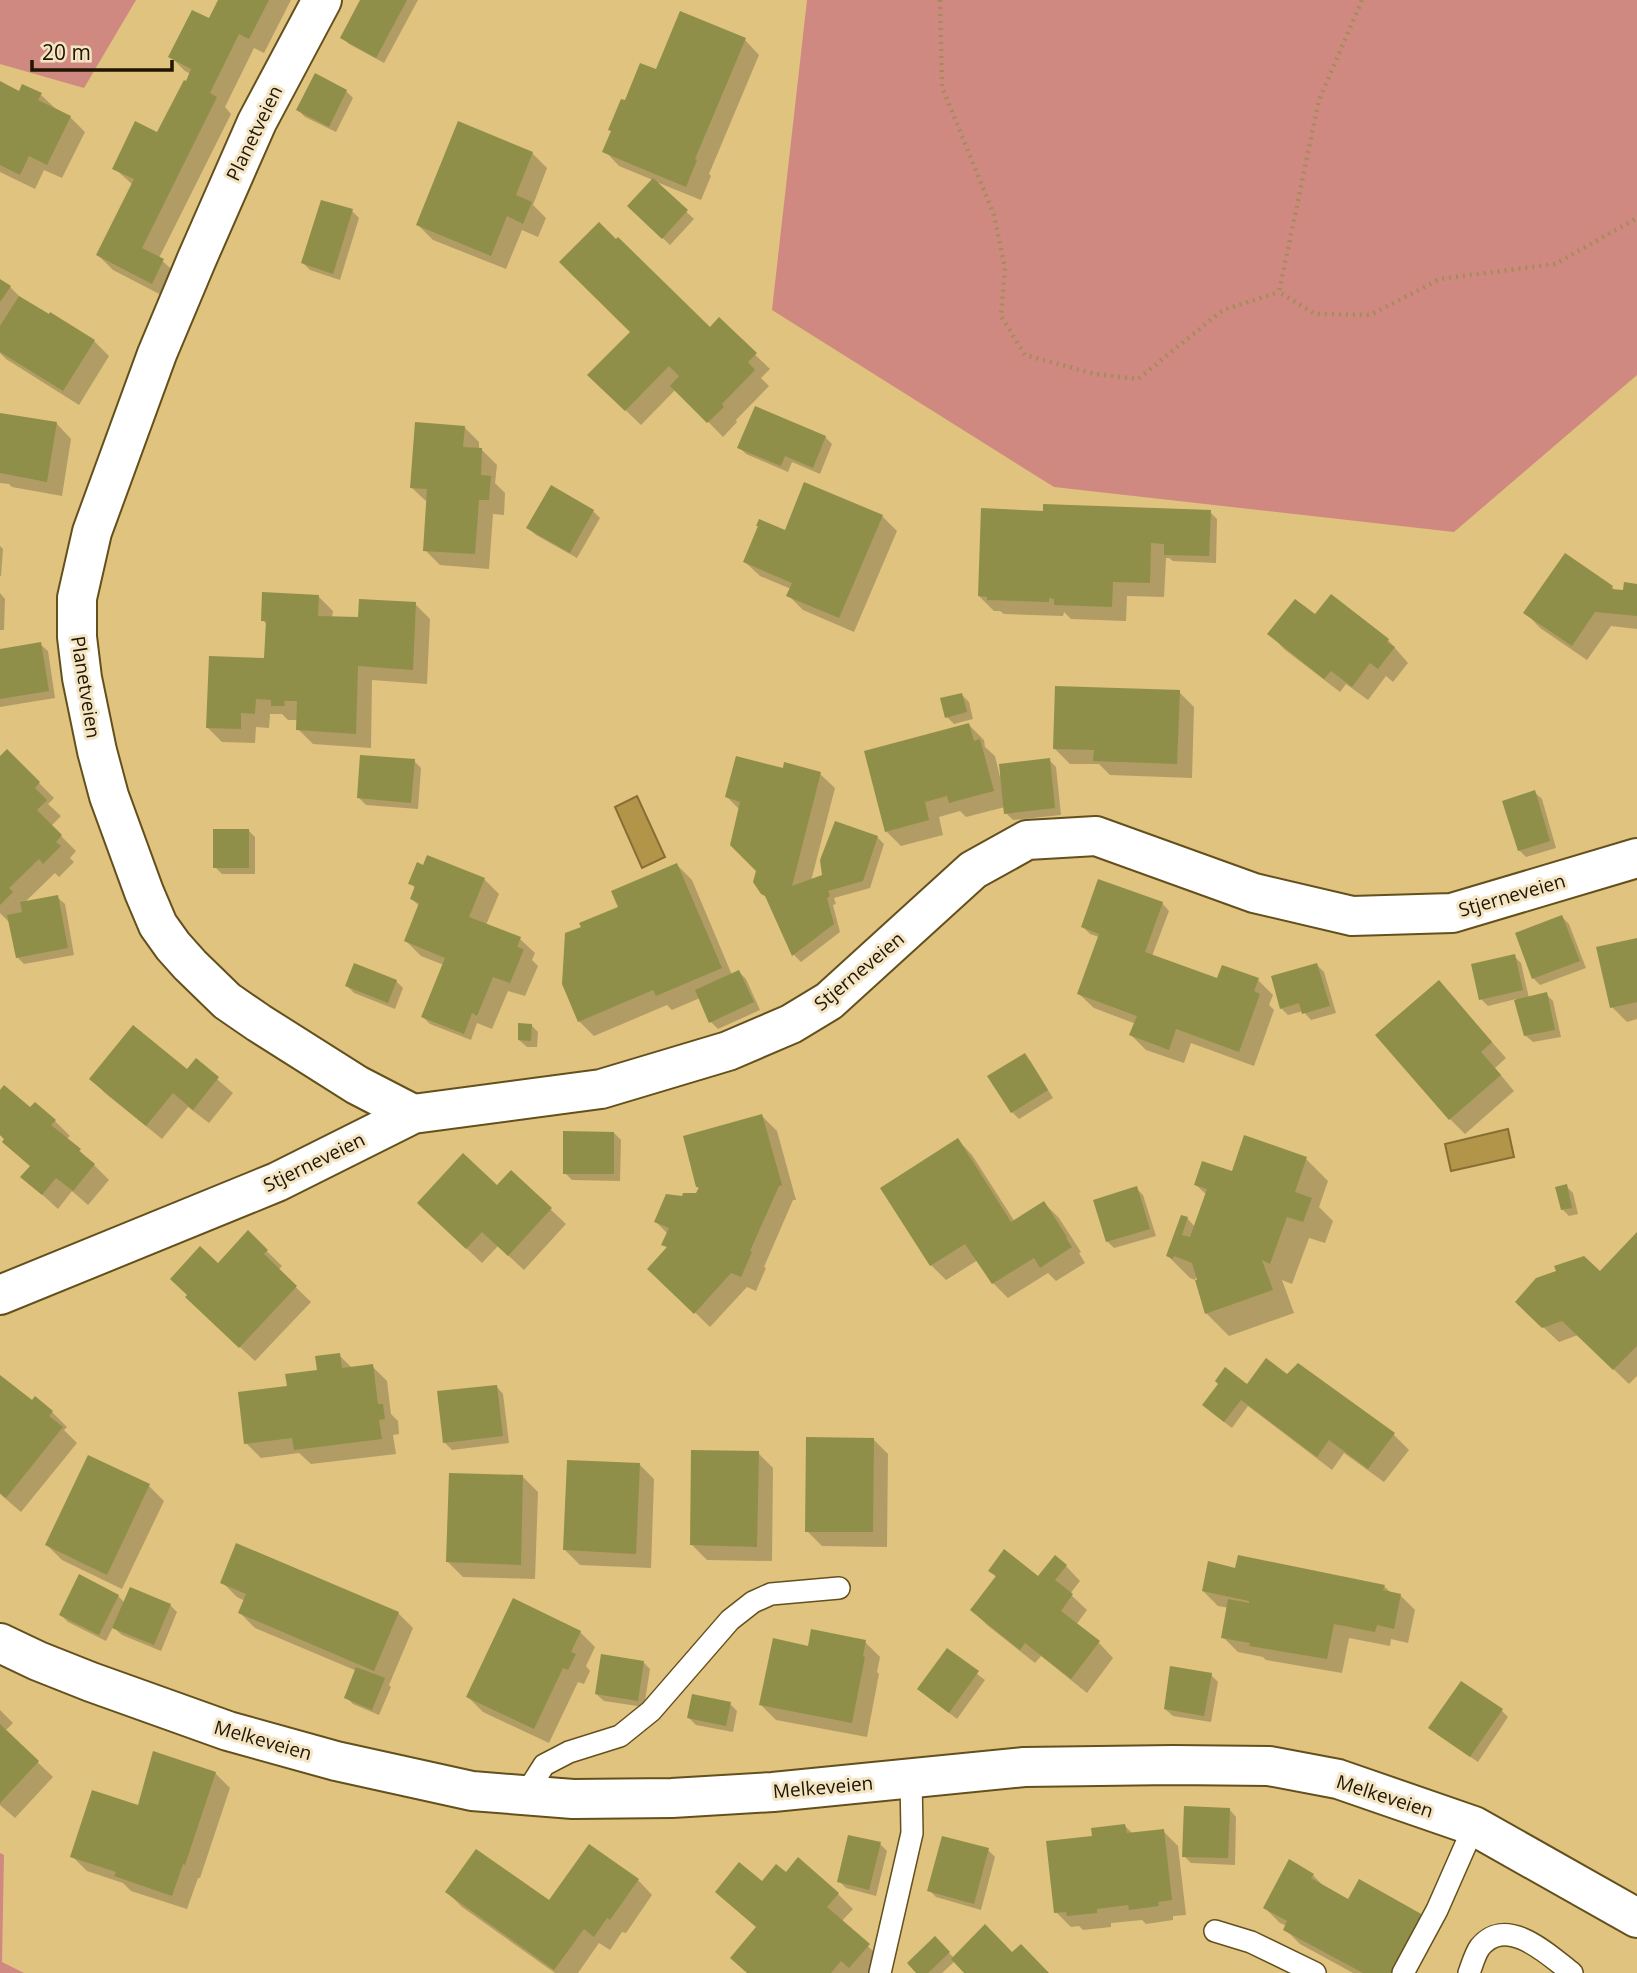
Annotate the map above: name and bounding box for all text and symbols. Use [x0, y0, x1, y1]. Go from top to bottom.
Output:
scale bar [32, 28, 172, 72]
text: 20 m [42, 38, 91, 66]
street label: Planetveien [220, 81, 288, 185]
street label: Planetveien [65, 634, 107, 740]
street label: Stjerneveien [1456, 867, 1568, 923]
street label: Stjerneveien [808, 926, 910, 1016]
street label: Stjerneveien [259, 1126, 369, 1198]
street label: Melkeveien [211, 1714, 315, 1766]
street label: Melkeveien [1333, 1768, 1437, 1824]
street label: Melkeveien [772, 1770, 874, 1804]

